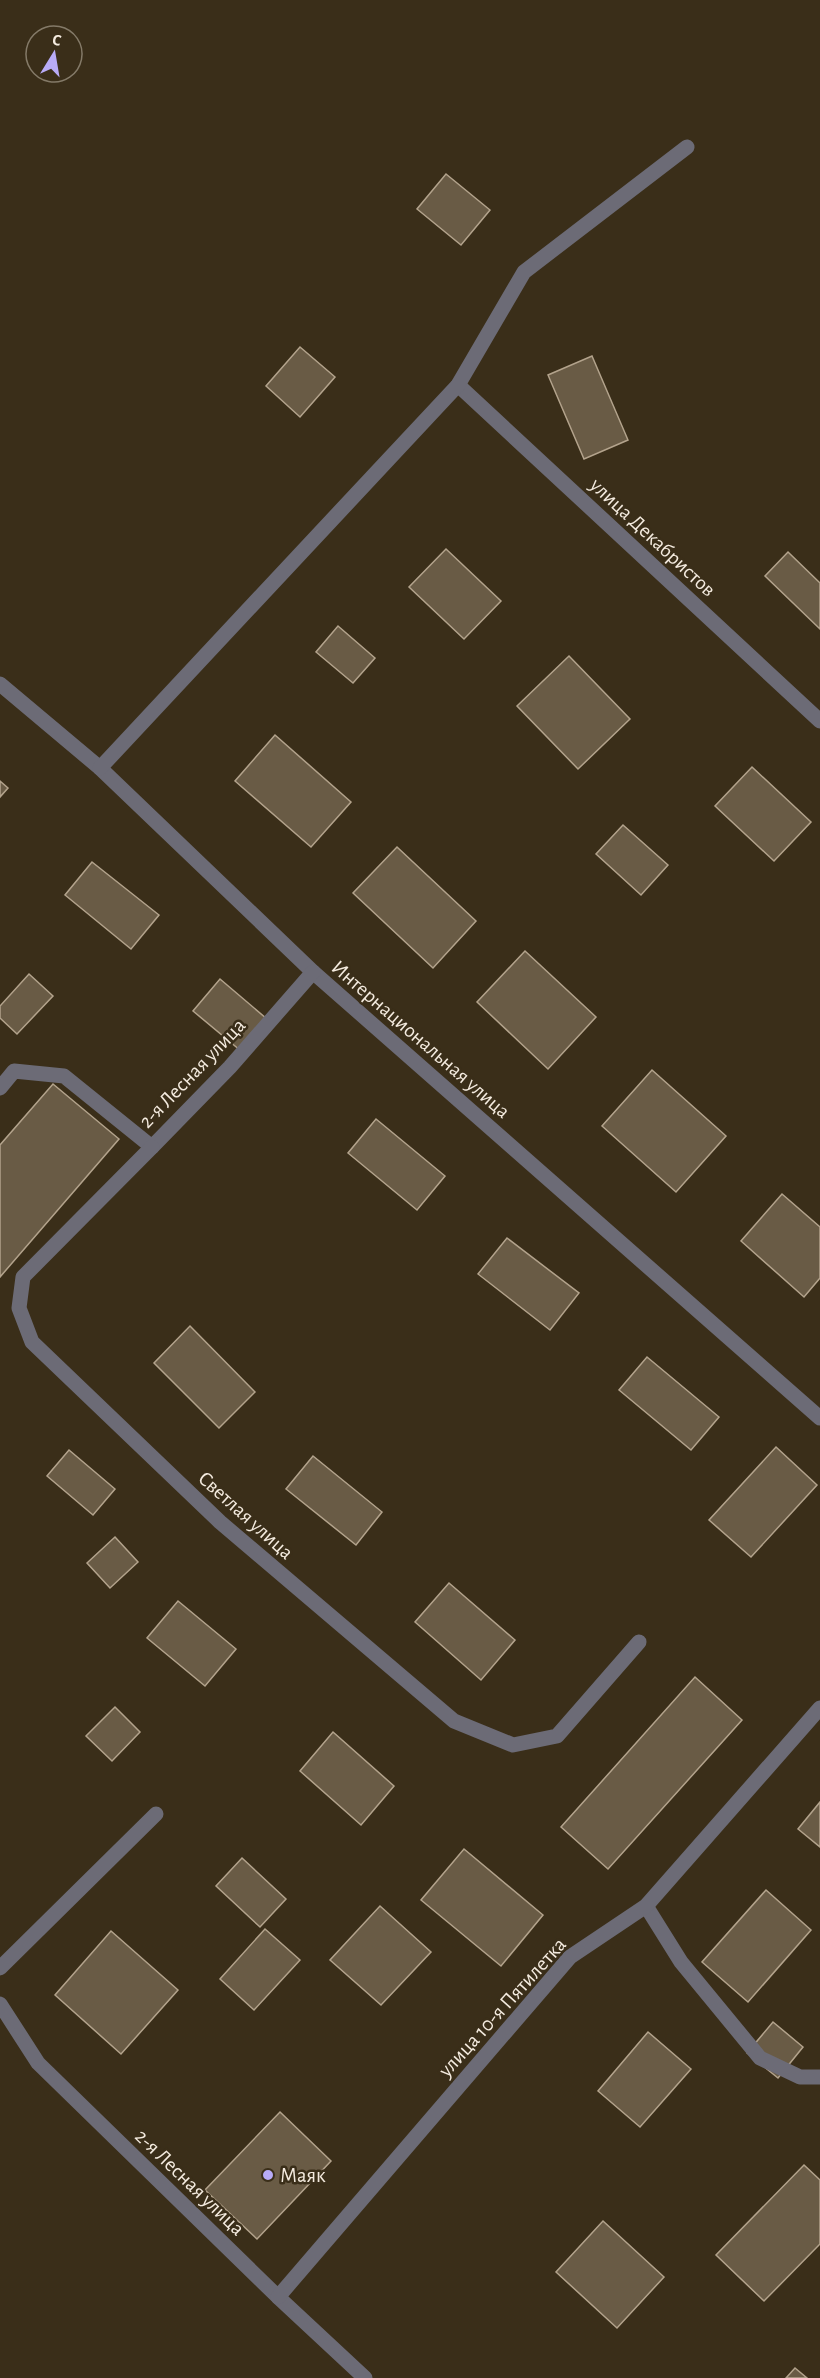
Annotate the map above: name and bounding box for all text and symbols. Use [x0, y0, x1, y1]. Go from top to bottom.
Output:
north arrow [24, 24, 84, 84]
text: С [51, 32, 63, 49]
street label: улица Декабристов [585, 473, 719, 601]
street label: Интернациональная улица [327, 956, 514, 1123]
street label: 2-я Лесная улица [135, 1014, 250, 1132]
street label: Светлая улица [194, 1467, 298, 1564]
street label: улица 10-я Пятилетка [434, 1934, 570, 2082]
street label: 2-я Лесная улица [131, 2125, 249, 2240]
place label: Маяк [280, 2165, 326, 2186]
marker: Маяк [261, 2168, 275, 2182]

